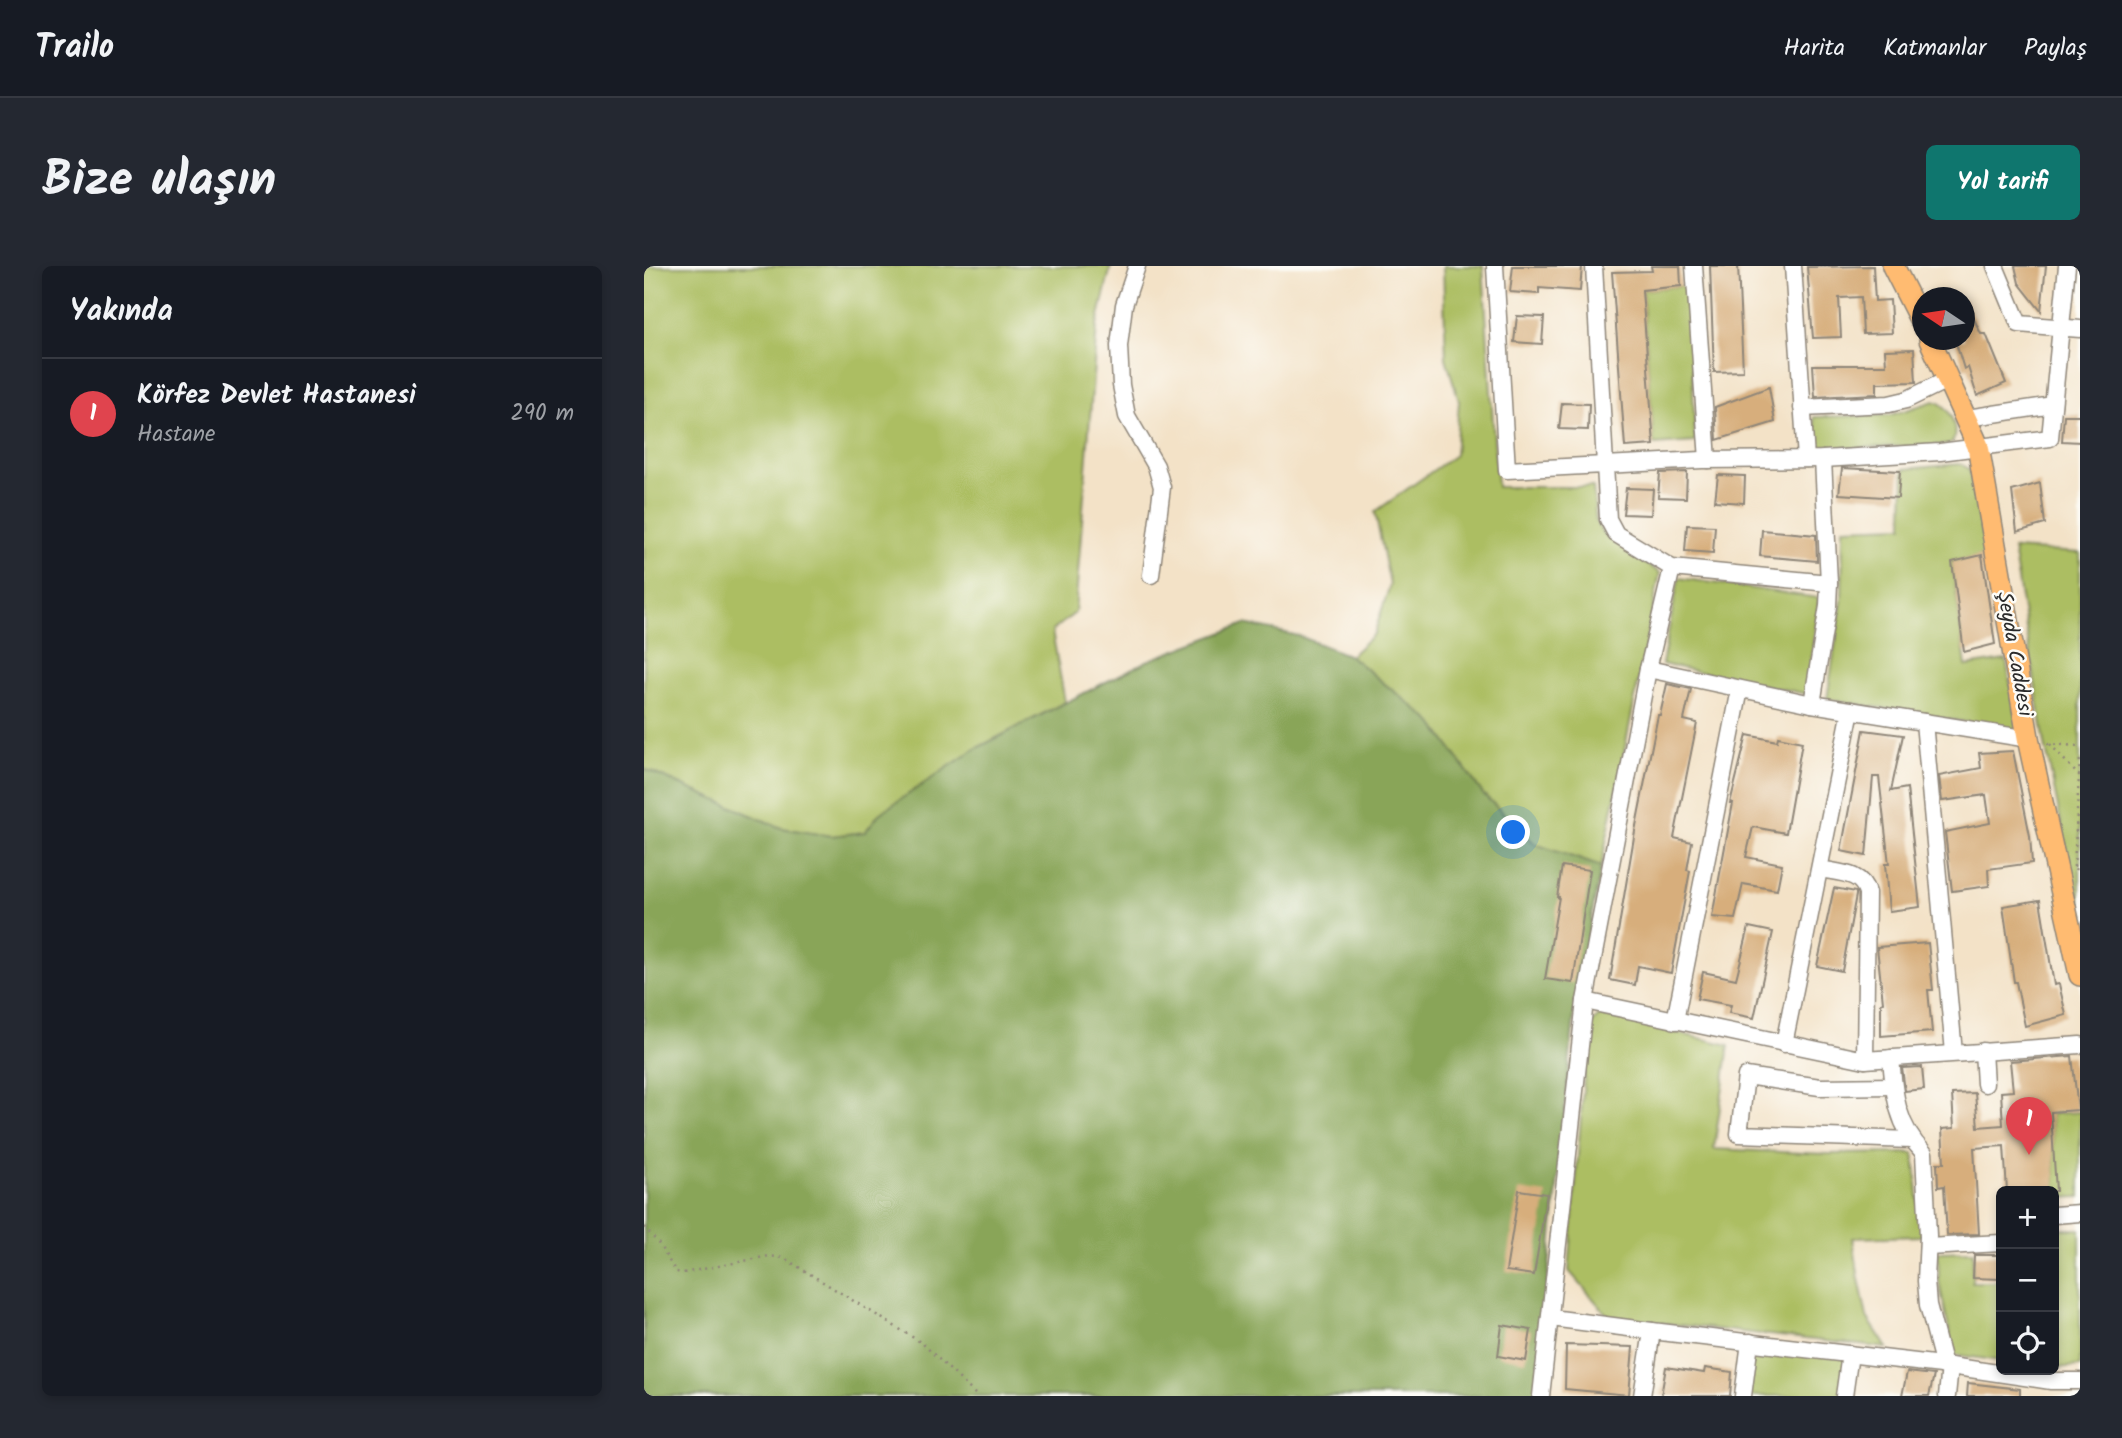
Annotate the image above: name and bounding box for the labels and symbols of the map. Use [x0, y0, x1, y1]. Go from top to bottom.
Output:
north arrow [1912, 287, 1975, 350]
street label: Şeyda Caddesi [1987, 589, 2041, 720]
your location [1496, 815, 1530, 849]
pin: 1 [2006, 1097, 2052, 1155]

